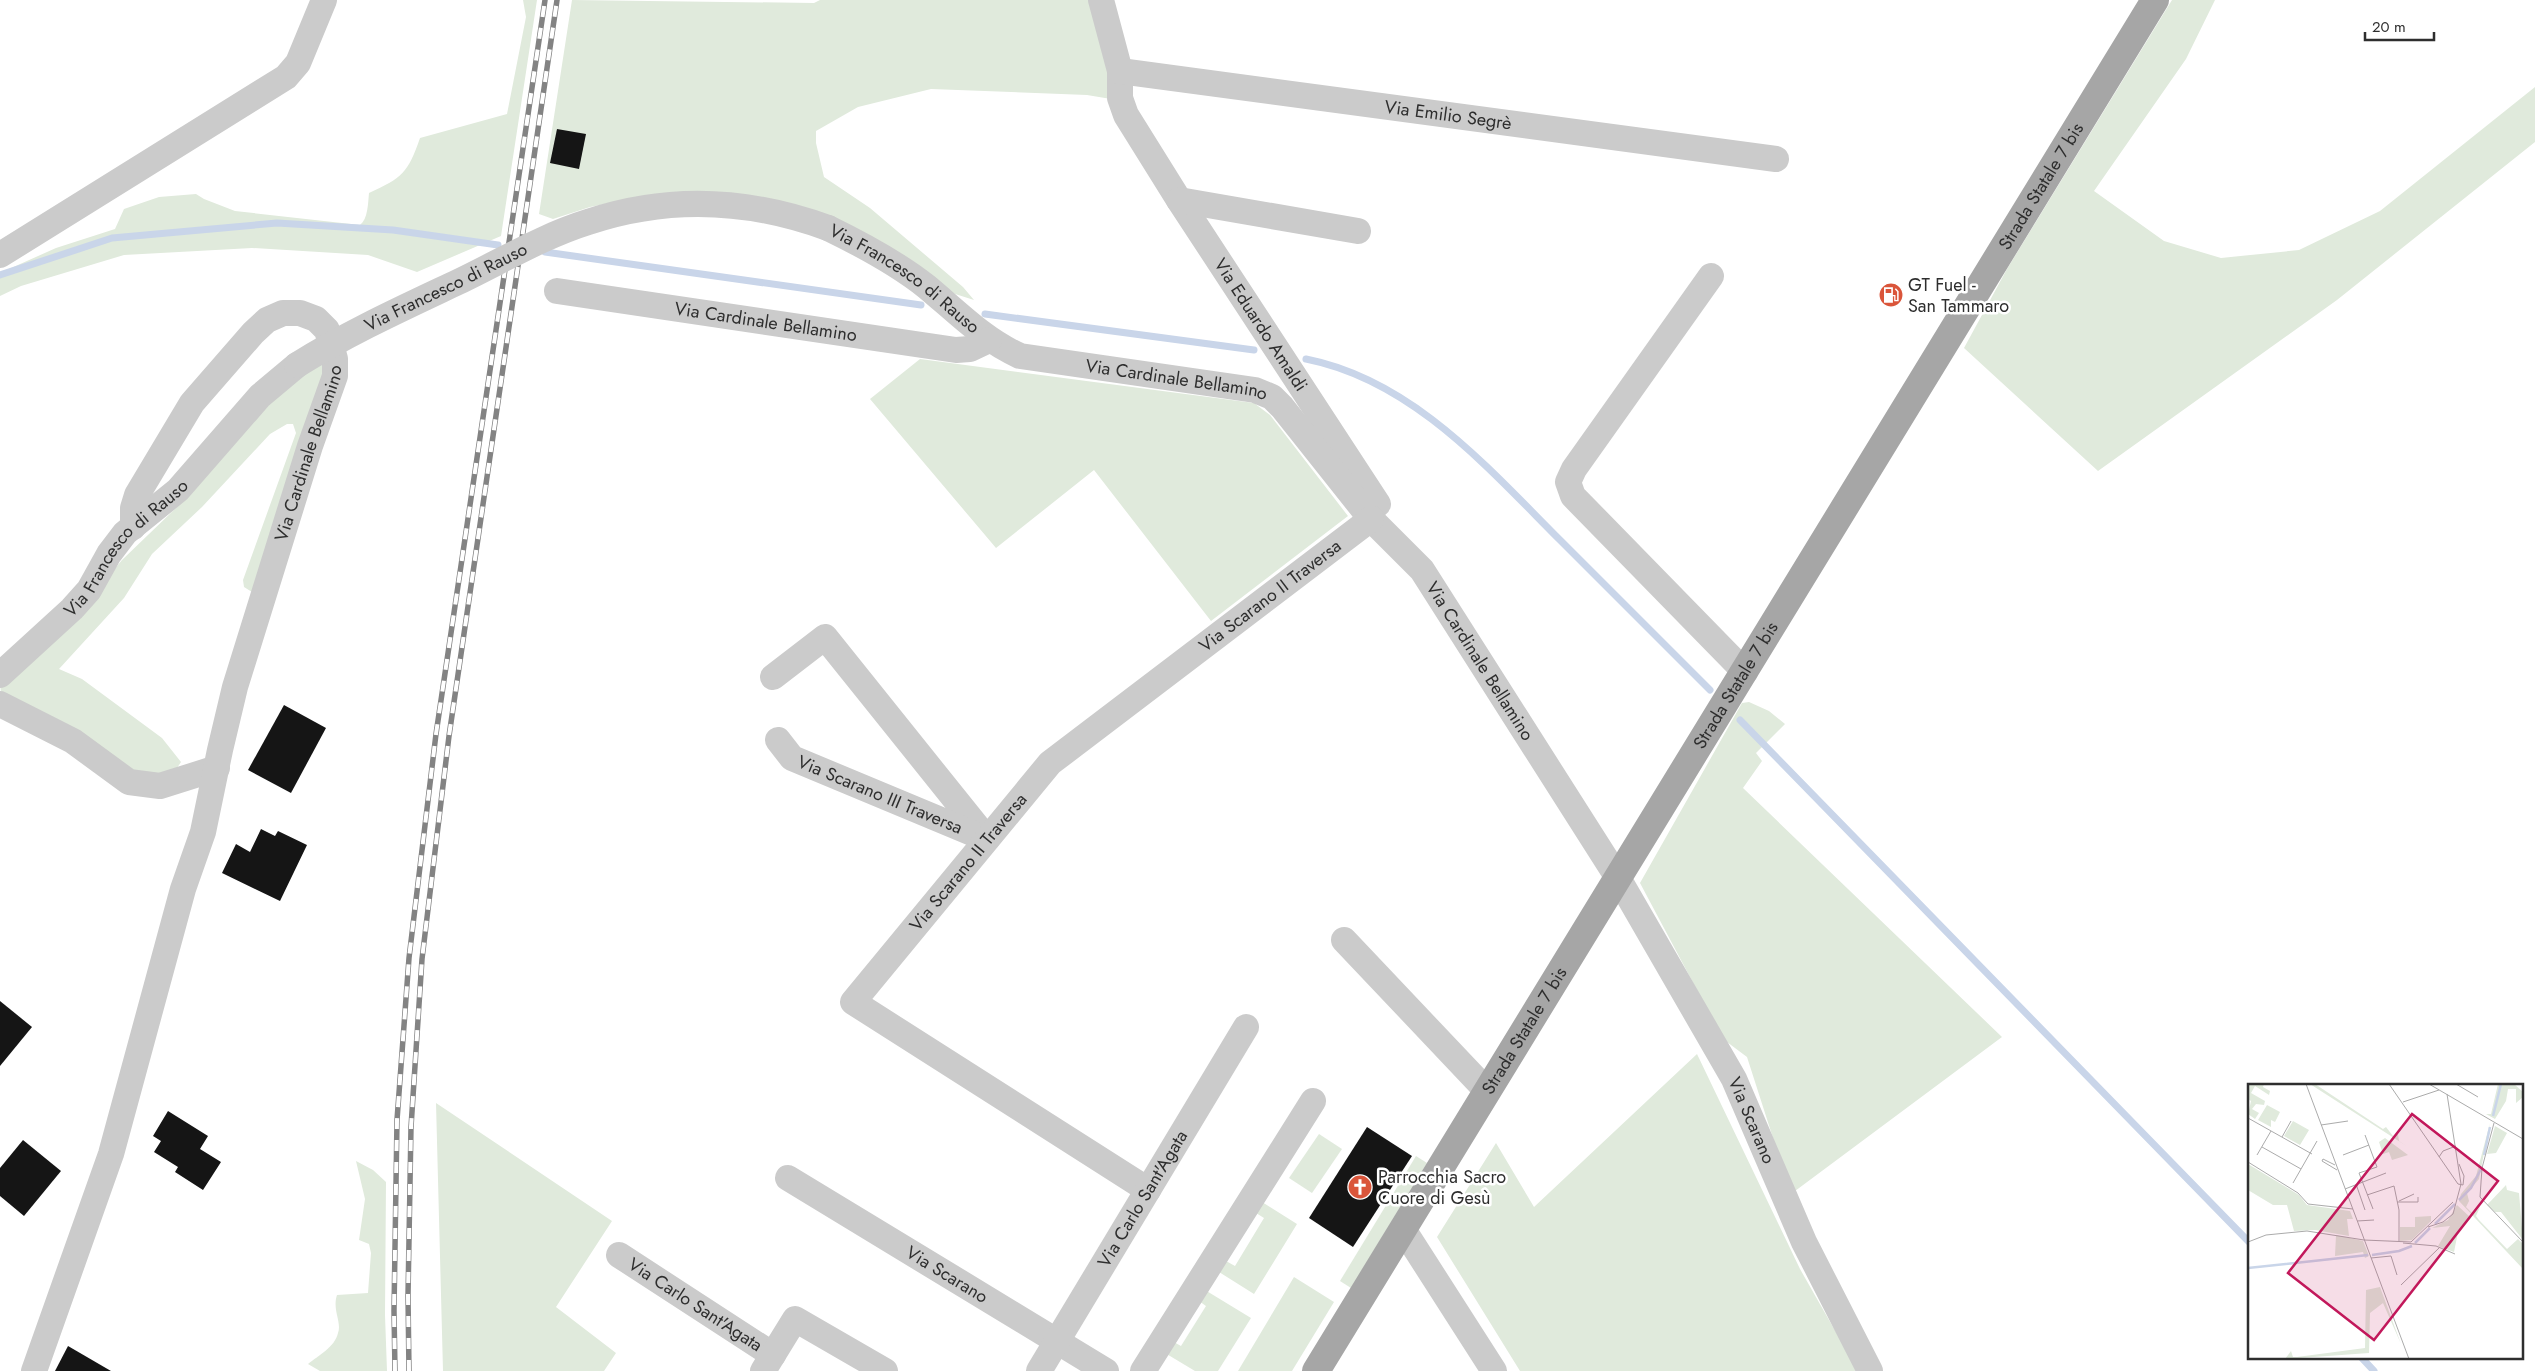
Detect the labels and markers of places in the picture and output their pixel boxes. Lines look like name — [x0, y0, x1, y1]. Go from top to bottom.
place label: GT Fuel - San Tammaro — [1908, 272, 2009, 319]
fuel station icon: GT Fuel - San Tammaro — [1878, 282, 1904, 308]
place label: Parrocchia Sacro Cuore di Gesù — [1378, 1164, 1506, 1211]
church icon: Parrocchia Sacro Cuore di Gesù — [1347, 1174, 1373, 1200]

